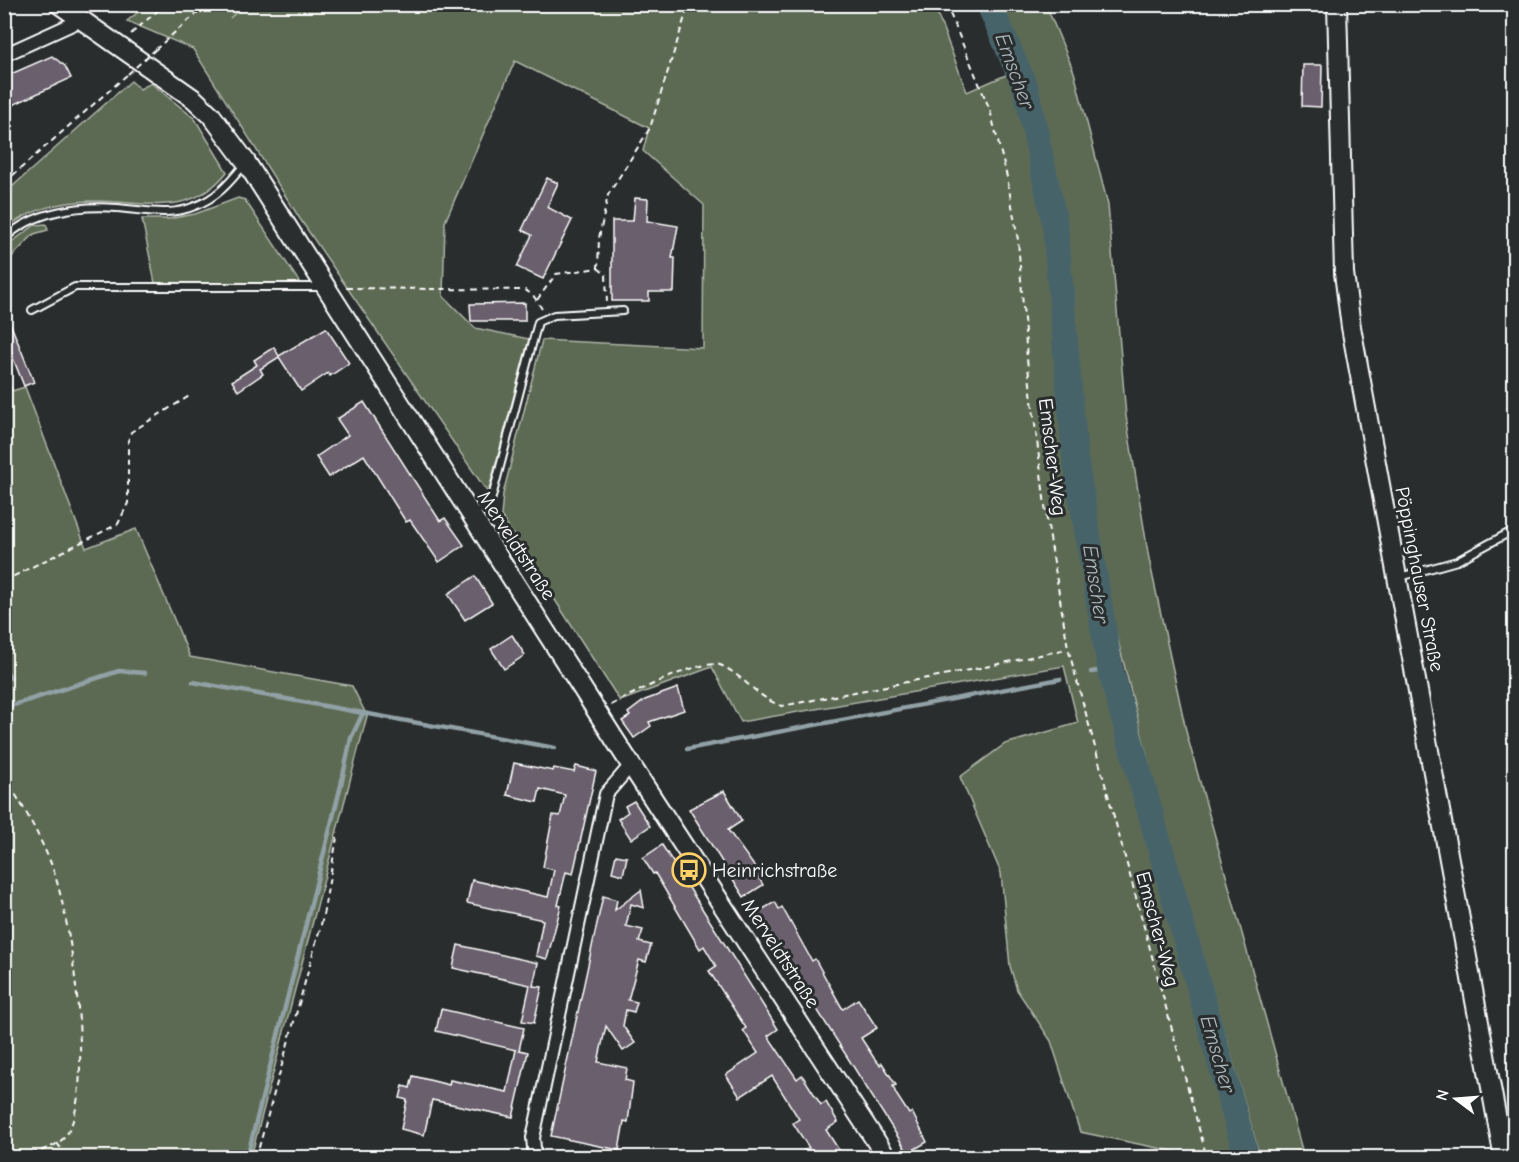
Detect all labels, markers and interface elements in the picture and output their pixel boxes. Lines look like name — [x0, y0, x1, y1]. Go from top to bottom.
water label: Emscher — [990, 30, 1040, 114]
street label: Emscher-Weg — [1034, 397, 1071, 517]
street label: Pöppinghauser Straße — [1390, 485, 1449, 673]
street label: Merveldtstraße — [473, 486, 561, 604]
water label: Emscher — [1078, 543, 1114, 627]
bus stop icon: Heinrichstraße — [671, 852, 707, 888]
place label: Heinrichstraße — [712, 859, 837, 882]
street label: Emscher-Weg — [1131, 869, 1184, 989]
street label: Merveldtstraße — [737, 894, 825, 1012]
water label: Emscher — [1196, 1013, 1241, 1097]
north arrow — [1426, 1069, 1486, 1129]
text: N — [1432, 1088, 1453, 1103]

